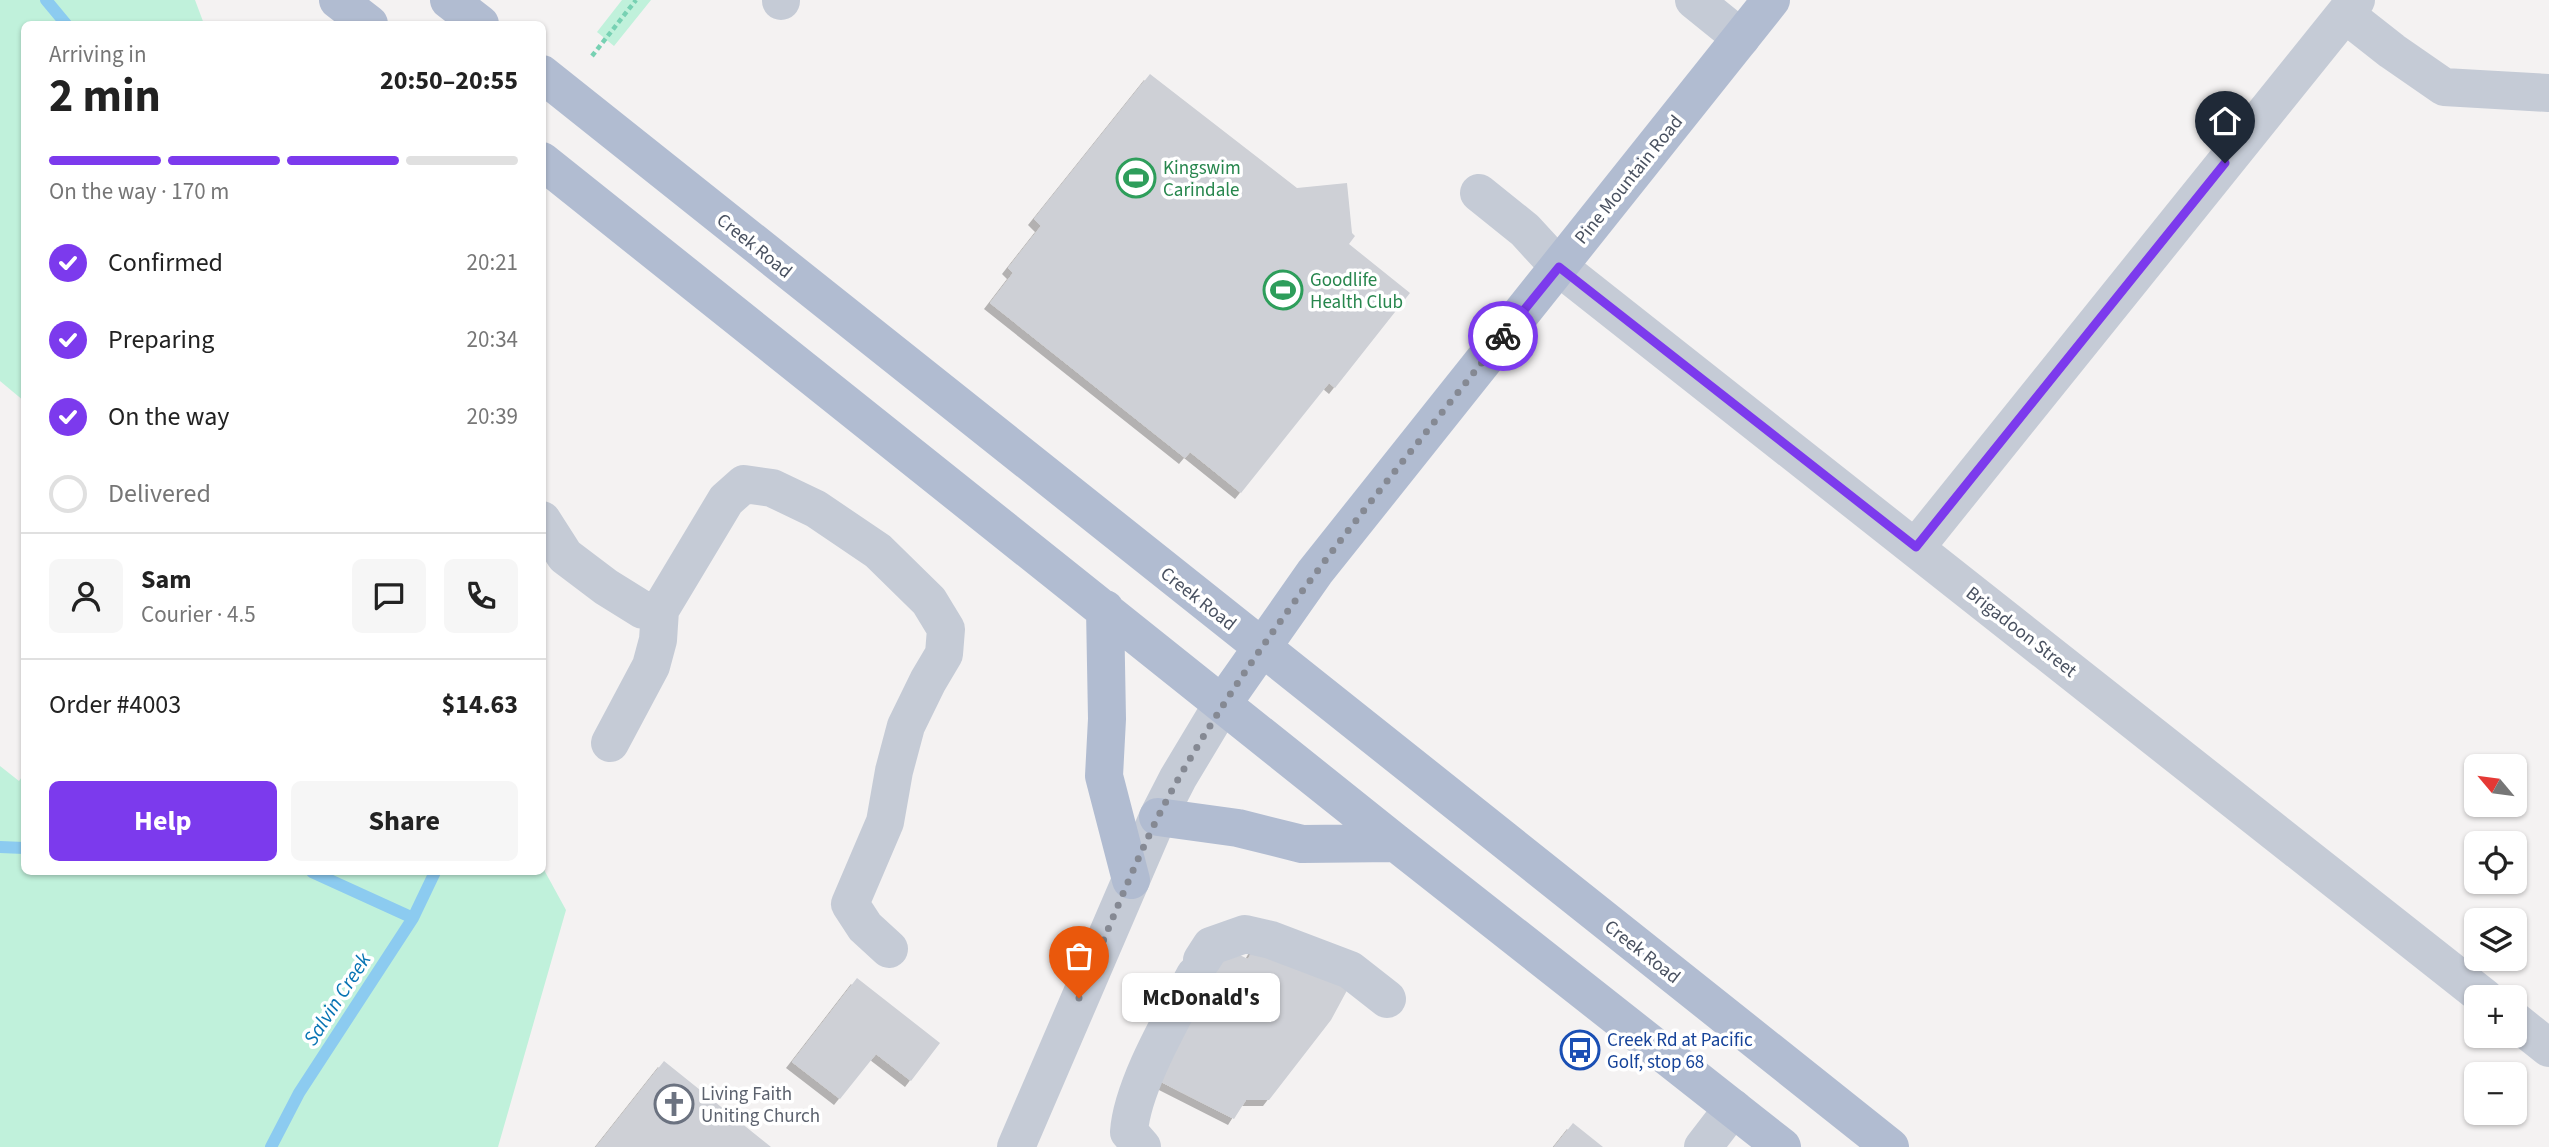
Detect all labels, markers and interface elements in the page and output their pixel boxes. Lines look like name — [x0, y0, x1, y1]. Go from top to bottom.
text: Arriving in — [49, 38, 147, 71]
text: 20:50–20:55 — [380, 62, 518, 99]
text: 2 min — [49, 64, 161, 129]
pin — [2195, 91, 2255, 163]
icon: home — [2206, 102, 2244, 140]
street label: Pine Mountain Road — [1569, 110, 1690, 250]
place label: Kingswim Carindale — [1163, 155, 1241, 204]
sports icon: Kingswim Carindale — [1115, 157, 1157, 199]
text: On the way · 170 m — [49, 175, 229, 208]
street label: Creek Road — [711, 207, 798, 285]
icon: check — [49, 244, 87, 282]
text: Confirmed — [108, 244, 223, 281]
text: 20:21 — [467, 246, 518, 279]
place label: Goodlife Health Club — [1310, 267, 1403, 316]
sports icon: Goodlife Health Club — [1262, 269, 1304, 311]
courier — [1468, 301, 1538, 371]
icon: bike — [1484, 317, 1522, 355]
icon: check — [49, 321, 87, 359]
text: Preparing — [108, 321, 214, 358]
text: 20:34 — [467, 323, 518, 356]
icon: check — [49, 398, 87, 436]
text: On the way — [108, 398, 229, 435]
text: 20:39 — [467, 400, 518, 433]
text: Delivered — [108, 475, 211, 512]
button: person — [49, 559, 123, 633]
button: chat — [352, 559, 426, 633]
button: phone — [444, 559, 518, 633]
text: Sam — [141, 561, 191, 598]
street label: Creek Road — [1154, 561, 1242, 638]
street label: Brigadoon Street — [1960, 580, 2083, 684]
text: Courier · 4.5 — [141, 598, 256, 631]
text: Order #4003 — [49, 686, 181, 723]
text: $14.63 — [442, 686, 518, 723]
north arrow — [2464, 754, 2527, 817]
map controls — [2464, 754, 2527, 1125]
button: Help — [49, 781, 277, 861]
button: Share — [291, 781, 518, 861]
button: locate — [2464, 831, 2527, 894]
button: layers — [2464, 908, 2527, 971]
street label: Creek Road — [1598, 914, 1686, 991]
pin — [1049, 926, 1109, 998]
icon: bag — [1060, 937, 1098, 975]
water label: Salvin Creek — [296, 946, 379, 1051]
callout: McDonald's — [1121, 974, 1278, 1023]
text: McDonald's — [1142, 981, 1260, 1014]
button: + — [2464, 985, 2527, 1048]
place label: Creek Rd at Pacific Golf, stop 68 — [1607, 1027, 1753, 1076]
bus stop icon: Creek Rd at Pacific Golf, stop 68 — [1559, 1029, 1601, 1071]
button: − — [2464, 1062, 2527, 1125]
place label: Living Faith Uniting Church — [701, 1081, 820, 1130]
church icon: Living Faith Uniting Church — [653, 1083, 695, 1125]

